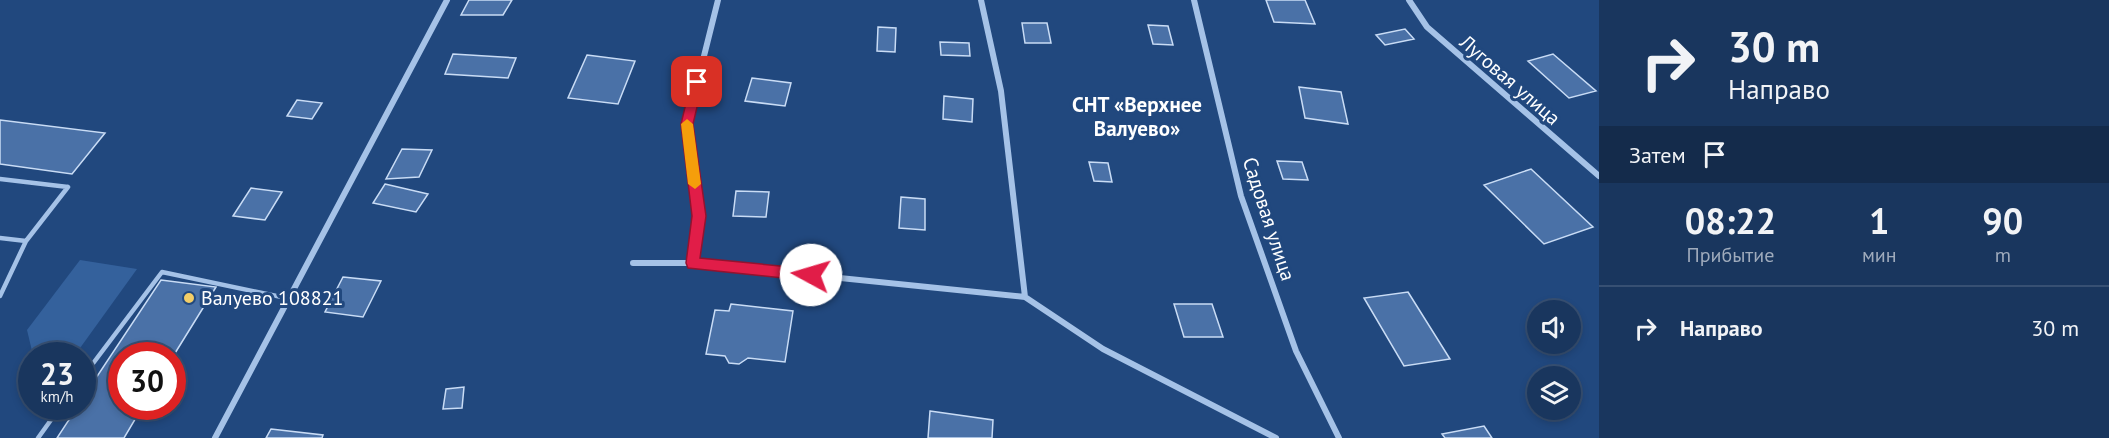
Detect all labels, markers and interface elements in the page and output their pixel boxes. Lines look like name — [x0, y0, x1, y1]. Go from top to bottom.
text: 30 m — [1728, 19, 1820, 74]
icon: right — [1629, 24, 1707, 102]
street label: Луговая улица — [1453, 28, 1566, 131]
pin — [671, 56, 722, 107]
icon: arrive — [680, 65, 713, 98]
text: Направо — [1728, 72, 1830, 106]
district label: СНТ «Верхнее Валуево» — [1072, 91, 1202, 142]
icon: arrive — [1698, 138, 1731, 171]
text: Затем — [1629, 141, 1686, 169]
street label: Садовая улица — [1237, 154, 1301, 284]
text: 08:22 — [1685, 197, 1776, 244]
text: 1 — [1869, 197, 1889, 244]
text: 90 — [1982, 197, 2023, 244]
text: Прибытие — [1687, 242, 1774, 268]
text: мин — [1862, 242, 1897, 268]
text: m — [1995, 242, 2011, 268]
position arrow — [779, 243, 843, 307]
place label: Валуево 108821 — [201, 285, 343, 311]
marker: Валуево 108821 — [182, 291, 196, 305]
map controls — [1527, 300, 1581, 420]
button: sound — [1527, 300, 1581, 354]
icon: right — [1629, 312, 1662, 345]
text: Направо — [1680, 314, 1763, 342]
text: 30 m — [2031, 314, 2079, 342]
speed limit sign: 30 — [108, 342, 186, 420]
text: 23 — [40, 354, 74, 393]
button: layers — [1527, 366, 1581, 420]
text: km/h — [41, 387, 73, 406]

